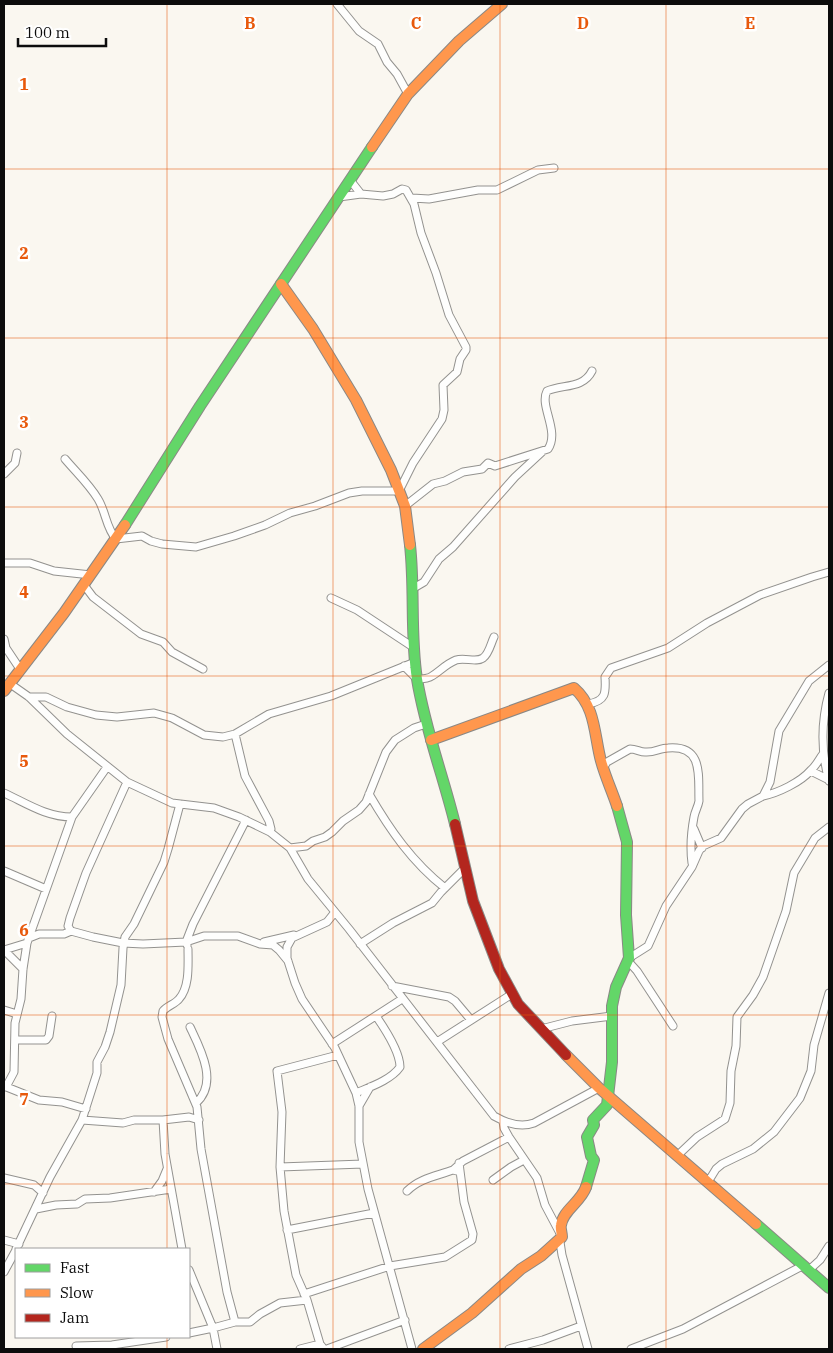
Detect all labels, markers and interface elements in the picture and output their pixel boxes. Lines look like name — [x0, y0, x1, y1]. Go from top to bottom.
text: B — [244, 13, 256, 33]
text: C — [411, 13, 421, 33]
text: D — [577, 13, 589, 33]
text: E — [745, 13, 755, 33]
scale bar — [18, 15, 105, 47]
text: 100 m — [25, 23, 70, 42]
text: 1 — [19, 74, 29, 94]
text: 2 — [19, 243, 29, 263]
text: 3 — [19, 412, 29, 432]
text: 4 — [19, 582, 29, 602]
text: 5 — [19, 751, 29, 771]
text: 6 — [19, 920, 29, 940]
text: 7 — [19, 1089, 29, 1109]
legend — [15, 1248, 190, 1338]
text: Fast — [60, 1258, 90, 1277]
text: Slow — [60, 1283, 94, 1302]
text: Jam — [60, 1308, 89, 1327]

